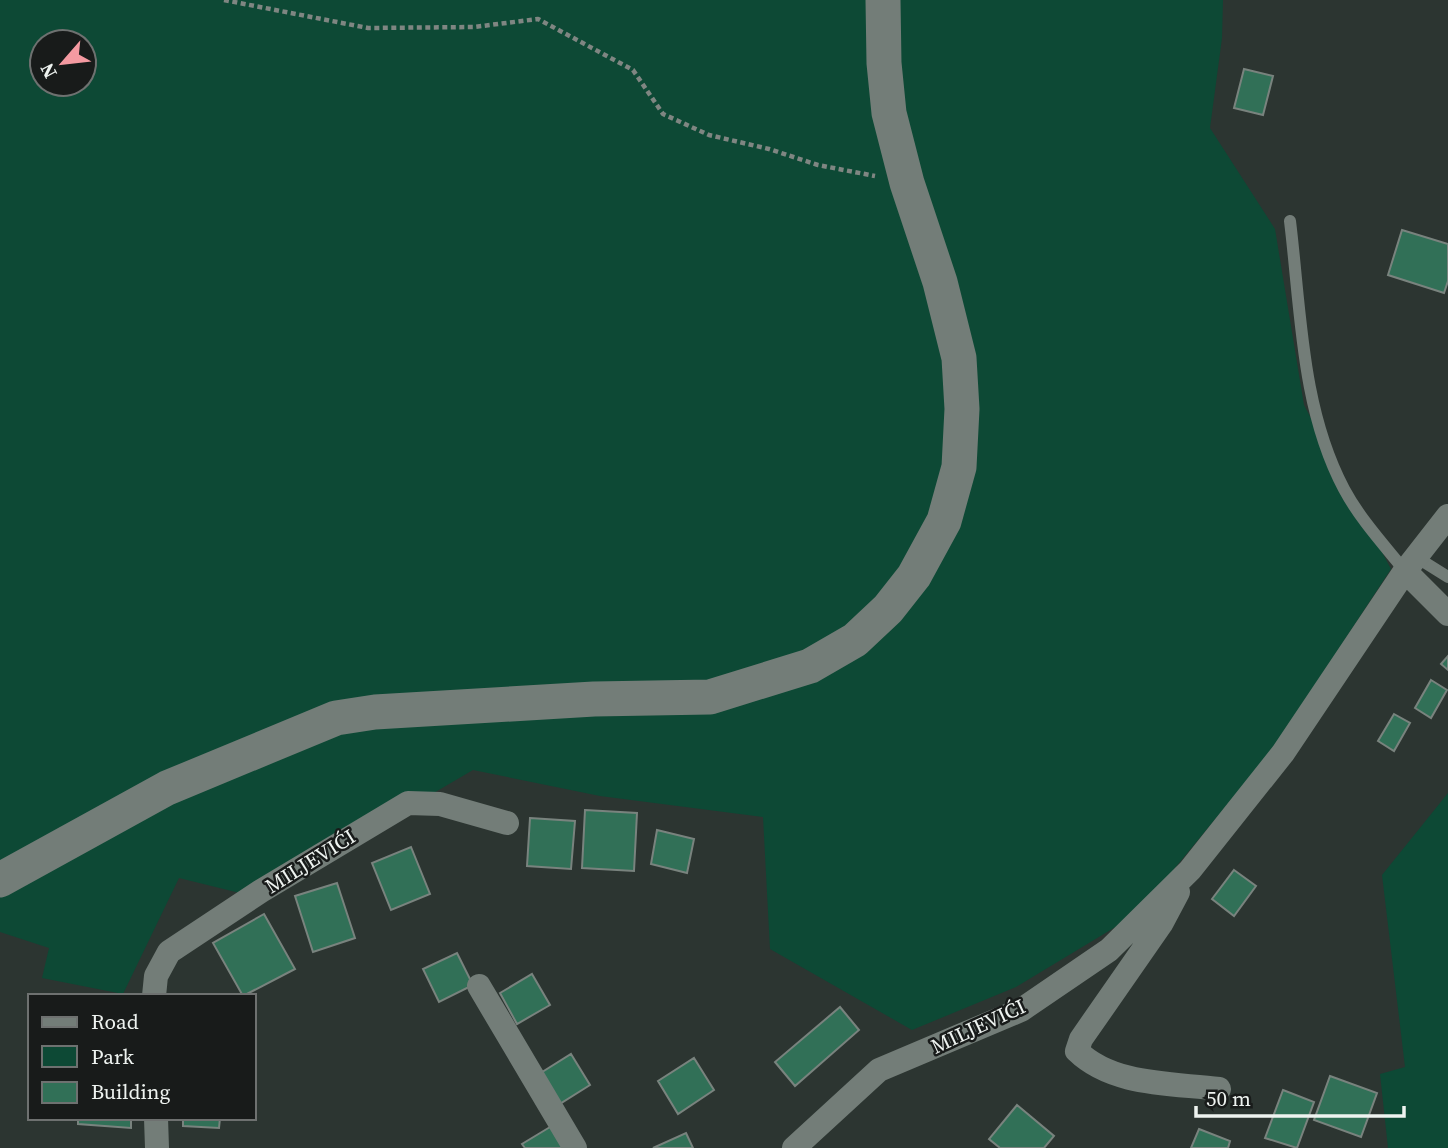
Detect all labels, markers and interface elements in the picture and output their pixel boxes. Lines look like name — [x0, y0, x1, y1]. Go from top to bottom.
north arrow — [28, 28, 98, 98]
text: N — [33, 59, 63, 83]
street label: MILJEVIĆI — [259, 822, 361, 900]
street label: MILJEVIĆI — [926, 991, 1030, 1061]
legend — [28, 994, 256, 1120]
text: Road — [91, 1007, 139, 1036]
text: Park — [91, 1042, 135, 1071]
scale bar — [1196, 1074, 1404, 1118]
text: Building — [91, 1077, 170, 1106]
text: 50 m — [1206, 1084, 1251, 1113]

